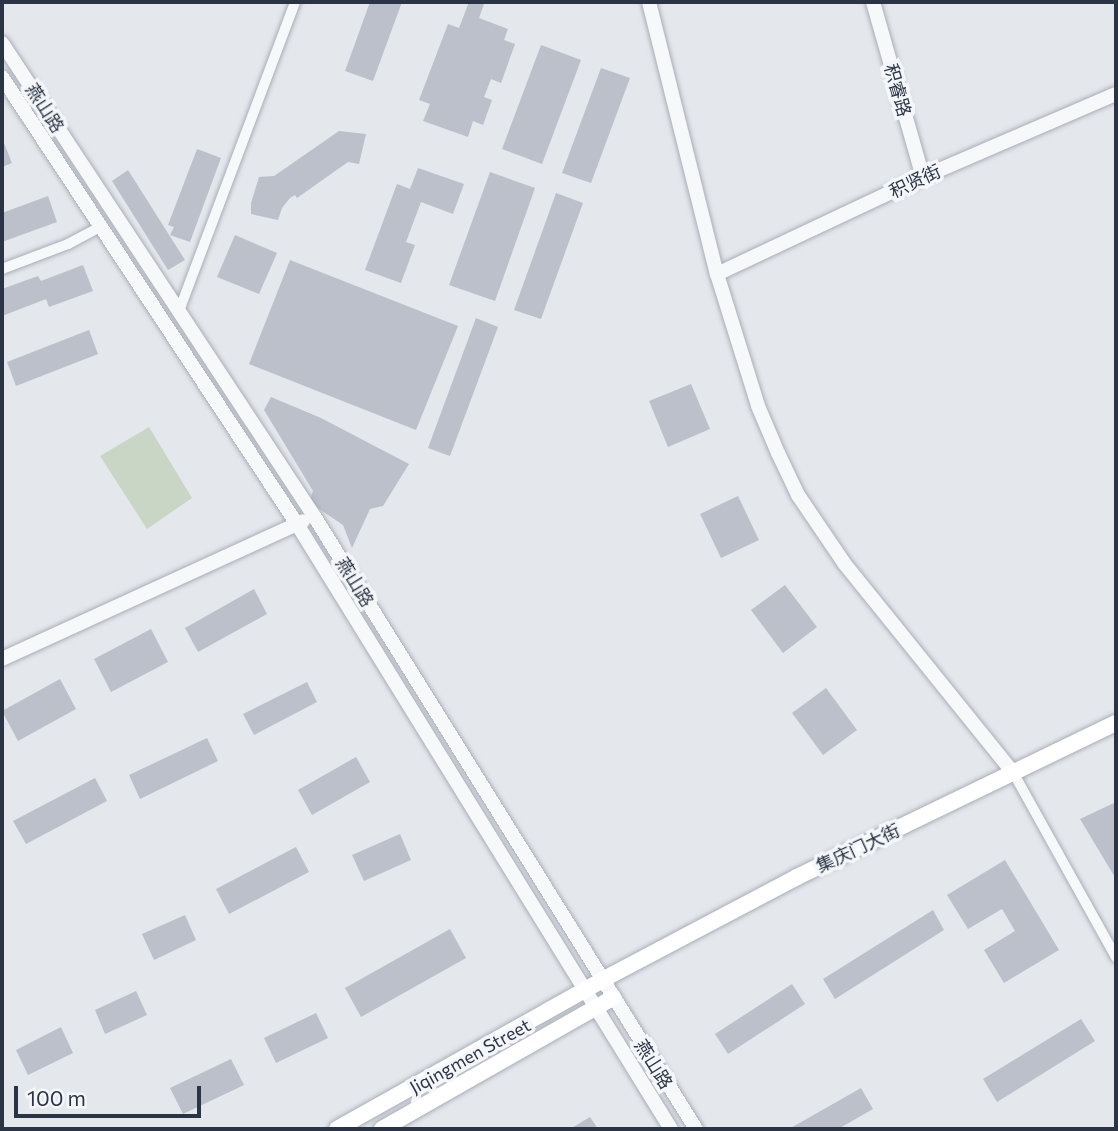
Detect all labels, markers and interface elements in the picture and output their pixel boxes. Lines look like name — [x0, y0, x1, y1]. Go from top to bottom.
street label: 积睿路 — [880, 61, 916, 119]
street label: 燕山路 — [21, 79, 69, 137]
street label: 积贤街 — [886, 160, 944, 202]
street label: 燕山路 — [332, 553, 378, 611]
street label: 集庆门大街 — [813, 819, 903, 877]
street label: Jiqingmen Street — [406, 1014, 534, 1098]
street label: 燕山路 — [631, 1035, 677, 1093]
scale bar — [18, 1072, 205, 1116]
text: 100 m — [27, 1085, 86, 1110]

